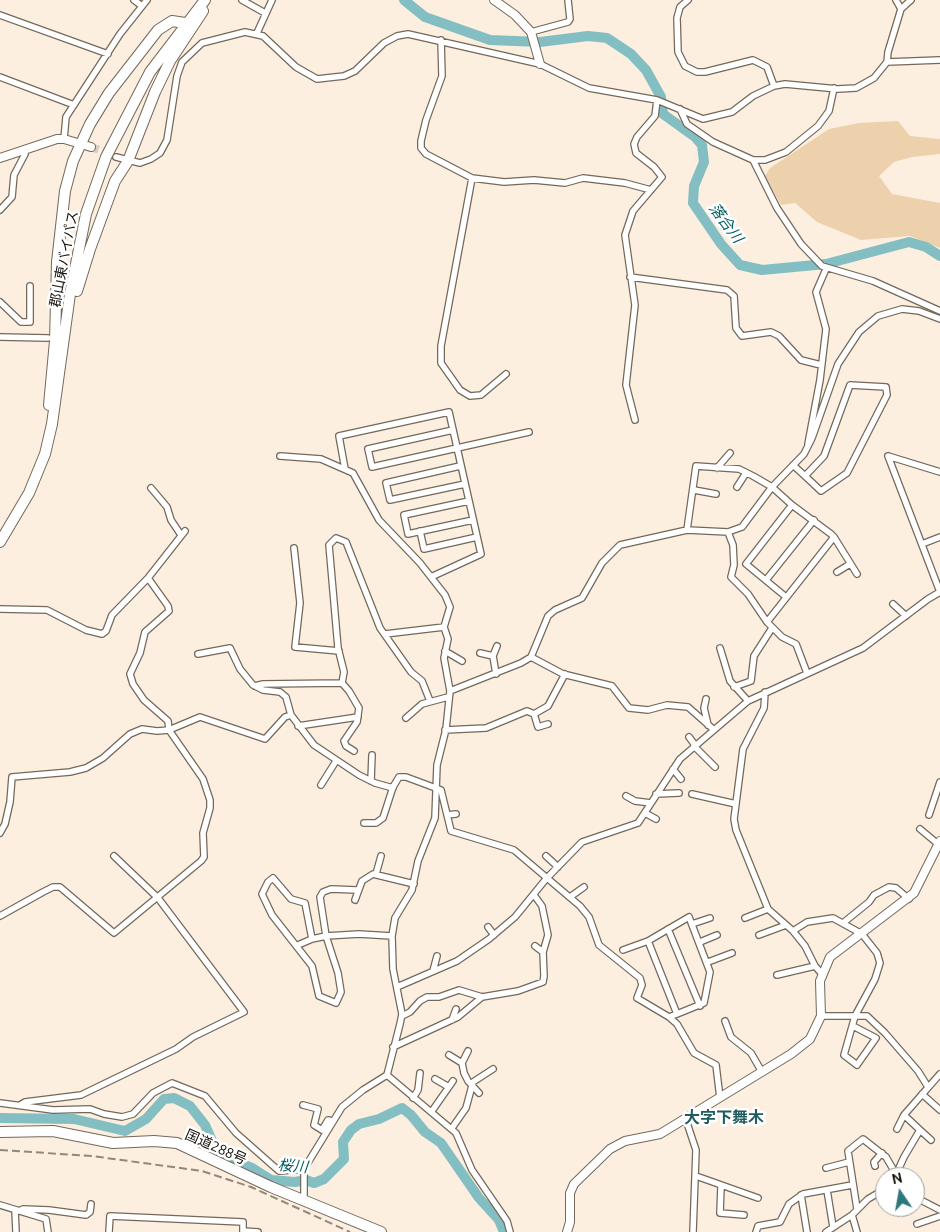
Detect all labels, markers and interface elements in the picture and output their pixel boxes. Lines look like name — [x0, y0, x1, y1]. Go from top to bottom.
water label: 落合川 — [705, 200, 747, 246]
street label: 郡山東バイパス — [46, 209, 82, 309]
district label: 大字下舞木 — [684, 1108, 764, 1128]
street label: 国道288号 — [183, 1126, 249, 1168]
water label: 桜川 — [277, 1156, 309, 1176]
north arrow — [875, 1167, 925, 1217]
text: N — [890, 1169, 904, 1187]

